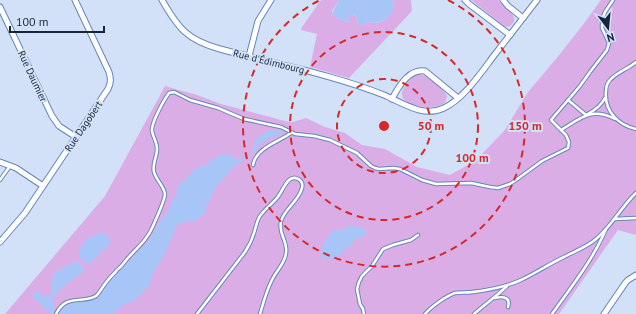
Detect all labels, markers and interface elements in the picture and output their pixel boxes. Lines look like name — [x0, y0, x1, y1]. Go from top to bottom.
scale bar — [10, 8, 104, 34]
north arrow — [588, 8, 628, 48]
text: 100 m — [16, 14, 49, 29]
text: N — [605, 30, 616, 45]
street label: Rue d'Édimbourg — [232, 46, 306, 77]
street label: Rue Daumier — [15, 48, 50, 104]
street label: Rue Dagobert — [62, 98, 106, 154]
text: 50 m — [418, 118, 444, 133]
text: 150 m — [508, 118, 542, 133]
centre of rings — [377, 119, 391, 133]
text: 100 m — [455, 150, 489, 165]

